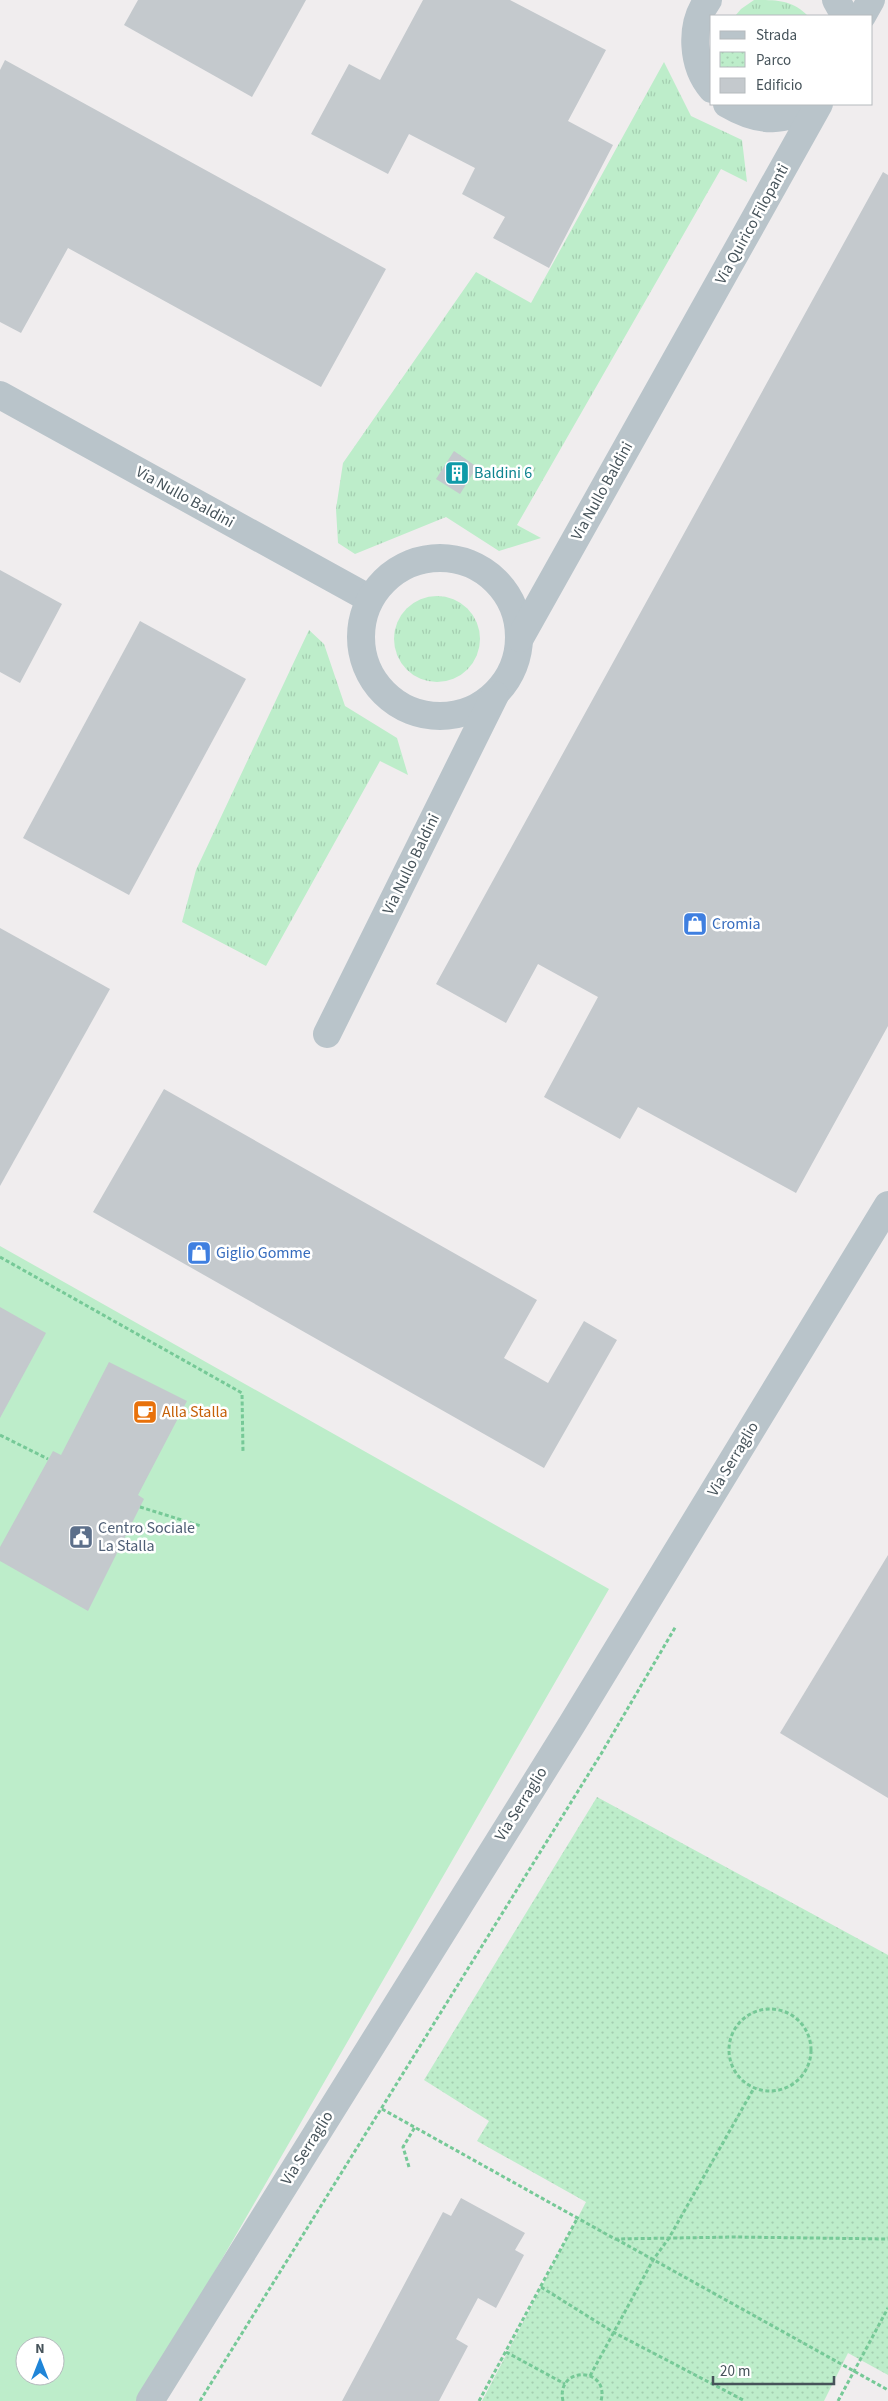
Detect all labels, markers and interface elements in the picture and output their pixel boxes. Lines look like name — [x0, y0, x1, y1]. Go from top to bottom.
legend — [710, 15, 873, 105]
text: Strada — [756, 25, 797, 46]
text: Parco — [756, 50, 791, 71]
text: Edificio — [756, 75, 803, 96]
street label: Via Quirico Filopanti — [710, 160, 794, 288]
street label: Via Nullo Baldini — [566, 438, 638, 544]
building icon: Baldini 6 — [444, 460, 470, 486]
street label: Via Nullo Baldini — [132, 461, 238, 533]
place label: Baldini 6 — [474, 462, 532, 484]
street label: Via Nullo Baldini — [377, 810, 445, 918]
shop icon: Cromia — [682, 911, 708, 937]
place label: Cromia — [712, 913, 760, 935]
shop icon: Giglio Gomme — [186, 1240, 212, 1266]
place label: Giglio Gomme — [216, 1242, 311, 1264]
cafe icon: Alla Stalla — [132, 1399, 158, 1425]
place label: Alla Stalla — [162, 1401, 228, 1423]
street label: Via Serraglio — [702, 1418, 764, 1500]
place label: Centro Sociale La Stalla — [98, 1517, 195, 1557]
public building icon: Centro Sociale La Stalla — [68, 1524, 94, 1550]
street label: Via Serraglio — [490, 1763, 552, 1845]
street label: Via Serraglio — [276, 2107, 338, 2189]
north arrow — [15, 2336, 65, 2386]
text: N — [35, 2339, 45, 2359]
scale bar — [713, 2354, 834, 2386]
text: 20 m — [720, 2361, 750, 2382]

